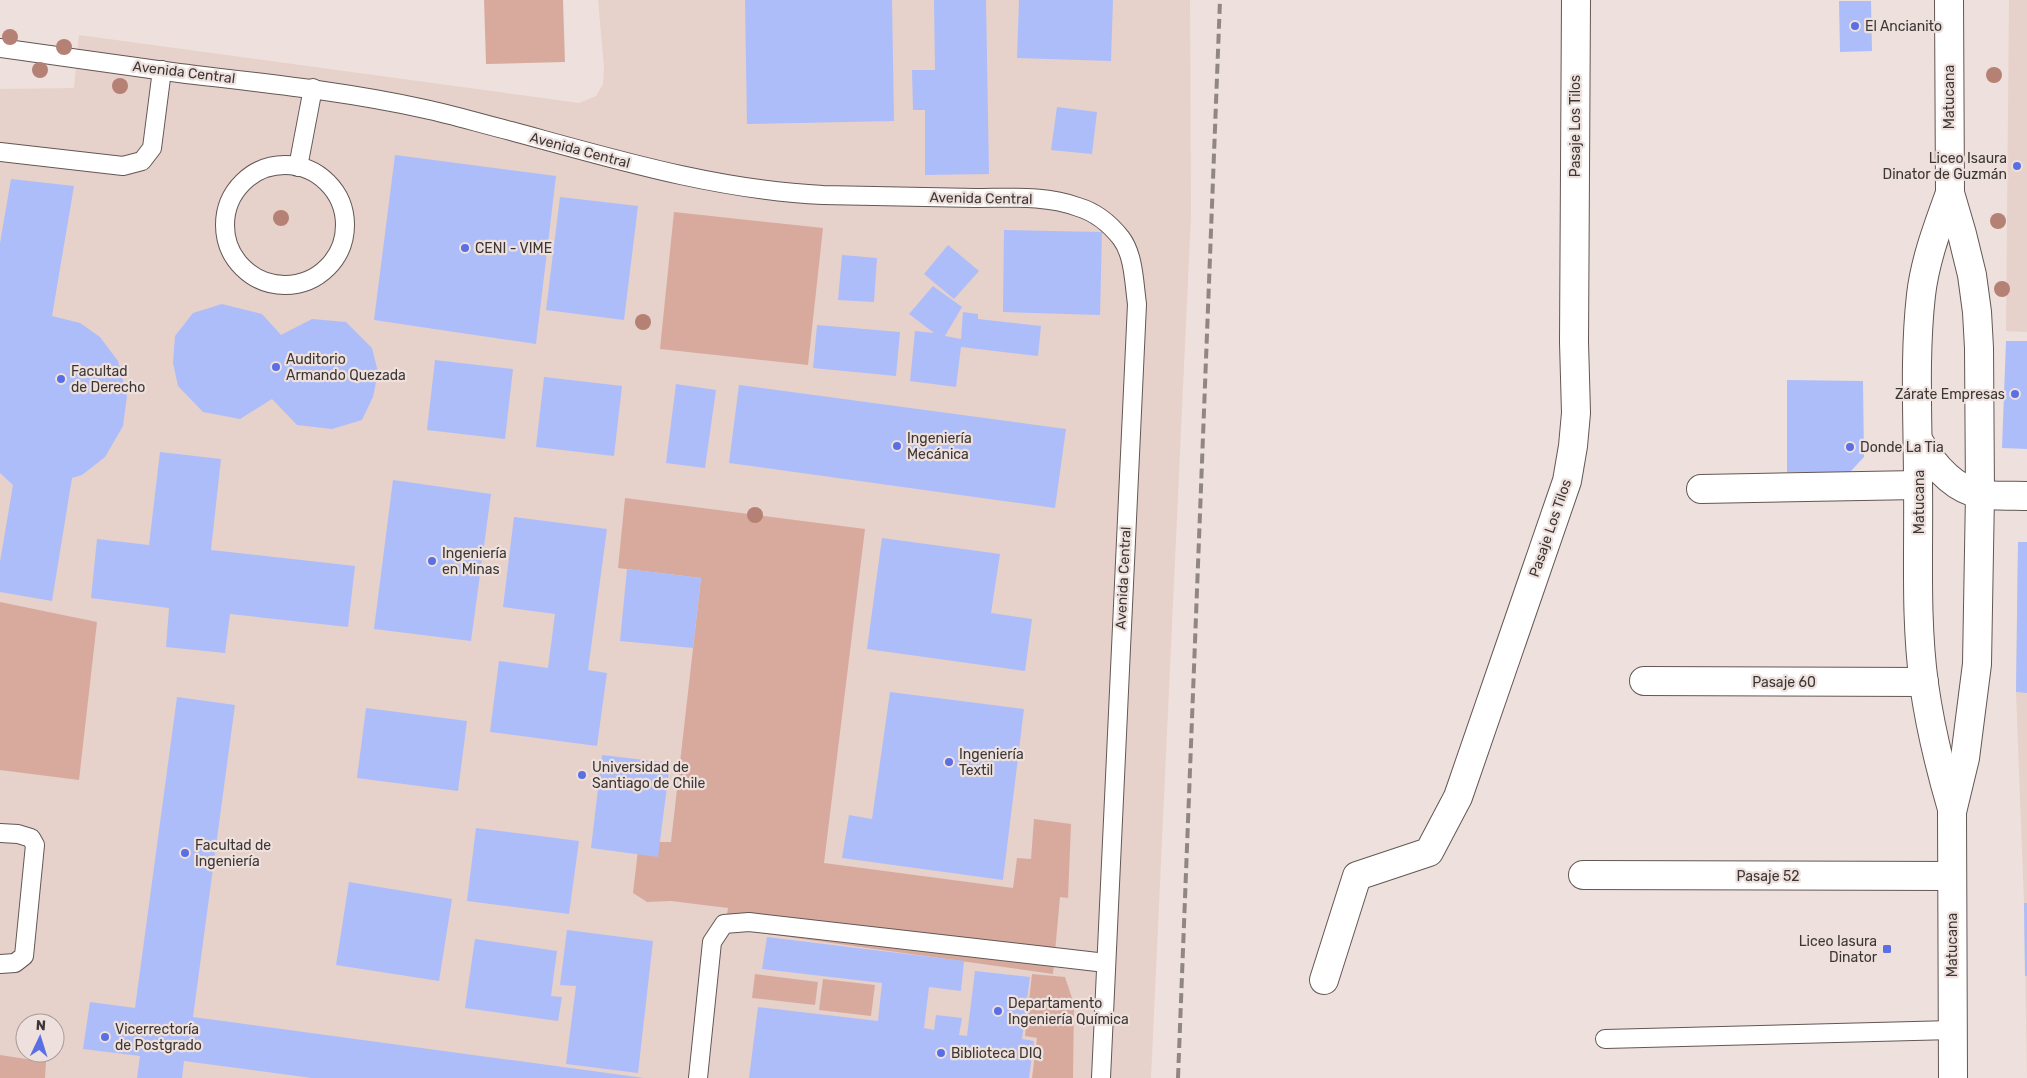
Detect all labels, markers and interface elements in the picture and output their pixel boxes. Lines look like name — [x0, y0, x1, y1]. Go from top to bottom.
place label: El Ancianito — [1865, 18, 1942, 35]
marker: El Ancianito — [1849, 20, 1861, 32]
street label: Avenida Central — [132, 58, 236, 87]
street label: Matucana — [1941, 65, 1958, 129]
street label: Pasaje Los Tilos — [1567, 75, 1584, 177]
street label: Avenida Central — [528, 129, 632, 172]
place label: Liceo Isaura Dinator de Guzmán — [1883, 150, 2007, 183]
marker: Liceo Isaura Dinator de Guzmán — [2011, 160, 2023, 172]
street label: Avenida Central — [929, 189, 1033, 208]
place label: CENI - VIME — [475, 240, 552, 257]
marker: CENI - VIME — [459, 242, 471, 254]
place label: Auditorio Armando Quezada — [286, 351, 406, 384]
marker: Auditorio Armando Quezada — [270, 361, 282, 373]
place label: Facultad de Derecho — [71, 363, 145, 396]
marker: Facultad de Derecho — [55, 373, 67, 385]
place label: Zárate Empresas — [1895, 386, 2005, 403]
marker: Zárate Empresas — [2009, 388, 2021, 400]
place label: Ingeniería Mecánica — [907, 430, 972, 463]
place label: Donde La Tia — [1860, 439, 1944, 456]
marker: Ingeniería Mecánica — [891, 440, 903, 452]
marker: Donde La Tia — [1844, 441, 1856, 453]
street label: Matucana — [1911, 470, 1928, 534]
street label: Pasaje Los Tilos — [1526, 477, 1575, 579]
street label: Avenida Central — [1112, 526, 1135, 630]
place label: Ingeniería en Minas — [442, 545, 507, 578]
marker: Ingeniería en Minas — [426, 555, 438, 567]
street label: Pasaje 60 — [1752, 674, 1816, 691]
place label: Ingeniería Textil — [959, 746, 1024, 779]
marker: Ingeniería Textil — [943, 756, 955, 768]
place label: Universidad de Santiago de Chile — [592, 759, 705, 792]
marker: Universidad de Santiago de Chile — [576, 769, 588, 781]
place label: Facultad de Ingeniería — [195, 837, 271, 870]
marker: Facultad de Ingeniería — [179, 847, 191, 859]
street label: Pasaje 52 — [1737, 868, 1799, 885]
street label: Matucana — [1944, 913, 1961, 977]
place label: Liceo Iasura Dinator — [1799, 933, 1878, 966]
marker: Liceo Iasura Dinator — [1881, 943, 1893, 955]
place label: Departamento Ingeniería Química — [1008, 995, 1129, 1028]
marker: Departamento Ingeniería Química — [992, 1005, 1004, 1017]
north arrow — [15, 1013, 65, 1063]
text: N — [35, 1017, 46, 1034]
place label: Vicerrectoría de Postgrado — [115, 1021, 202, 1054]
marker: Vicerrectoría de Postgrado — [99, 1031, 111, 1043]
place label: Biblioteca DIQ — [951, 1045, 1042, 1062]
marker: Biblioteca DIQ — [935, 1047, 947, 1059]

